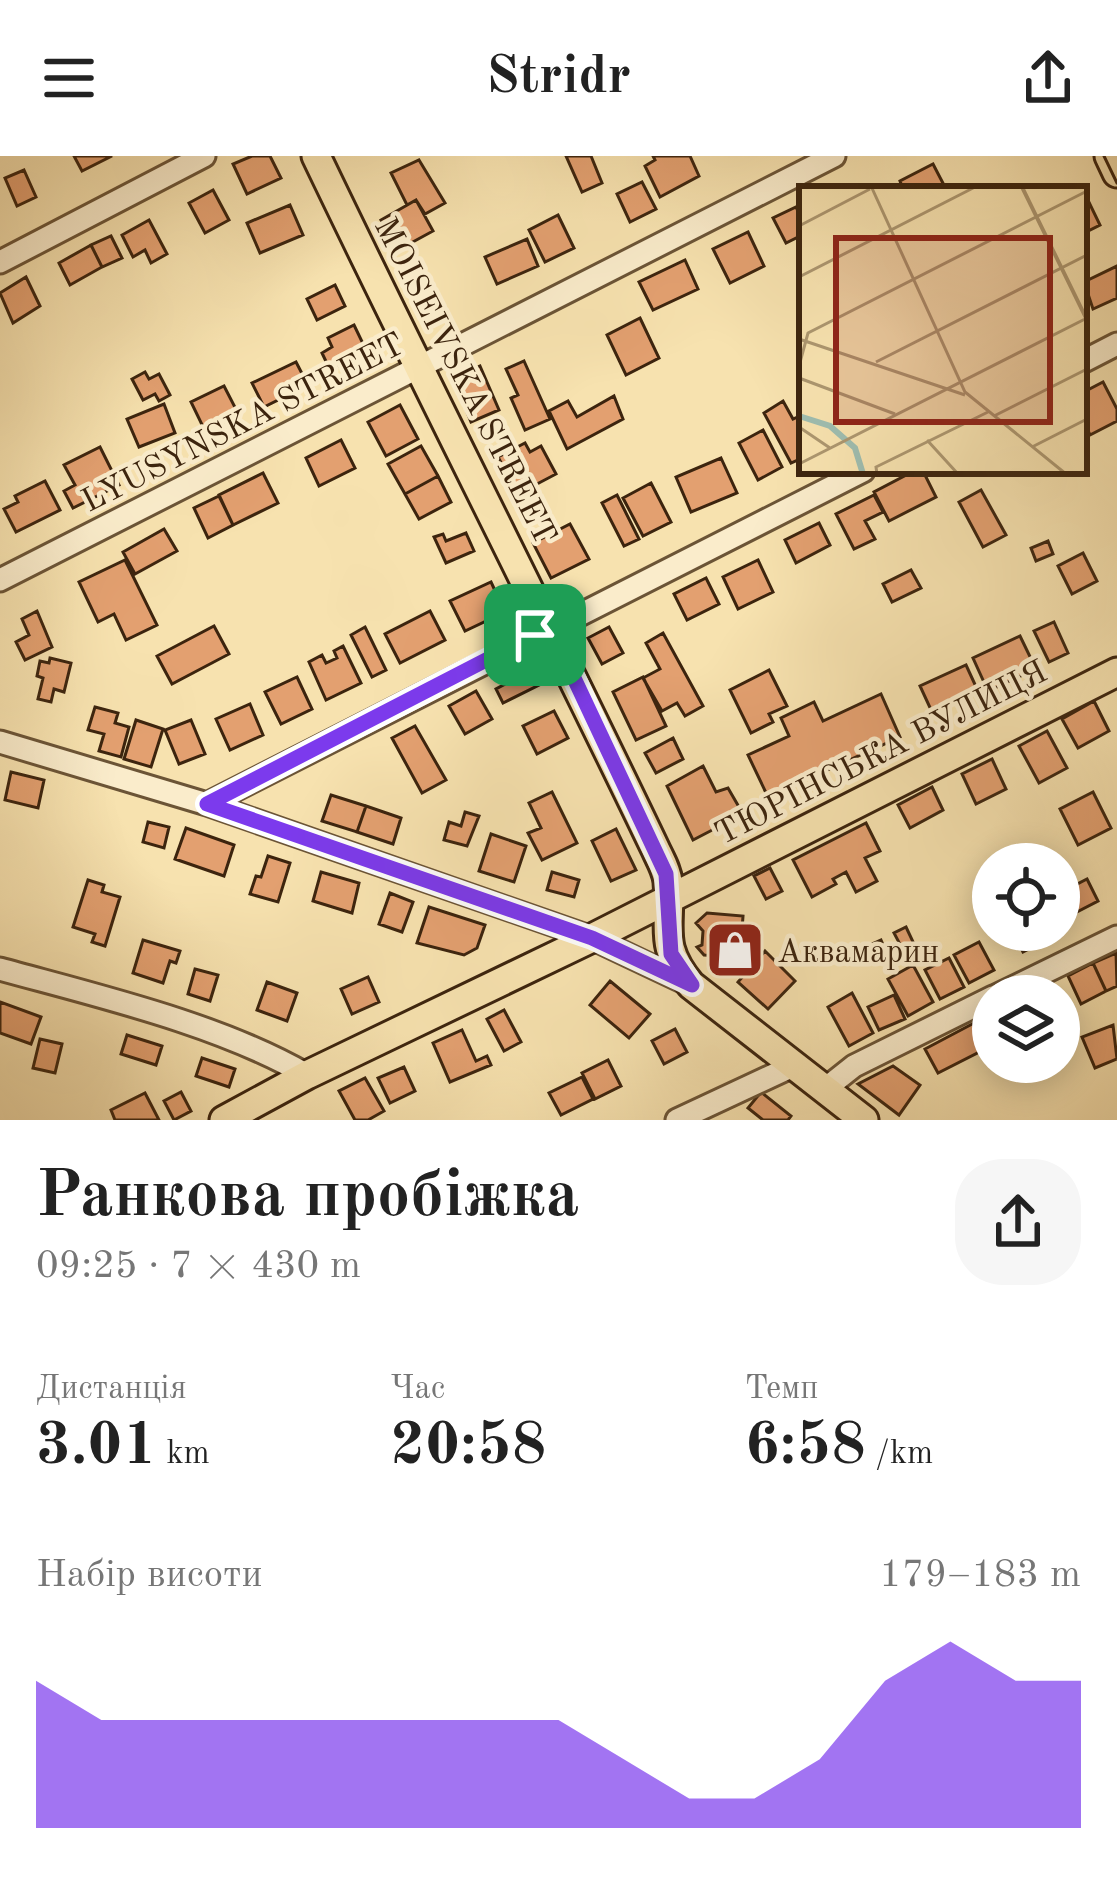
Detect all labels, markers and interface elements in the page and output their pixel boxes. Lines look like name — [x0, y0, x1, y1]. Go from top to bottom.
icon: menu — [36, 45, 102, 111]
icon: share — [1015, 45, 1081, 111]
text: Stridr — [486, 51, 631, 105]
inset map — [799, 186, 1087, 474]
street label: MOISEIVSKA STREET — [367, 213, 561, 550]
street label: LYUSYNSKA STREET — [77, 328, 410, 520]
pin — [484, 584, 586, 686]
icon: arrive — [502, 602, 568, 668]
street label: ТЮРІНСЬКА ВУЛИЦЯ — [710, 656, 1053, 852]
map controls — [972, 843, 1080, 1083]
button: locate — [972, 843, 1080, 951]
shop icon: Аквамарин — [704, 919, 766, 981]
place label: Аквамарин — [777, 937, 939, 970]
button: layers — [972, 975, 1080, 1083]
button: share — [955, 1159, 1081, 1285]
text: Ранкова пробіжка — [36, 1165, 579, 1231]
text: 09:25 · 7 × 430 m — [36, 1247, 361, 1286]
text: Дистанція — [36, 1373, 187, 1406]
text: Час — [390, 1373, 445, 1406]
text: Темп — [745, 1373, 818, 1406]
text: 3.01 — [36, 1417, 157, 1477]
text: 20:58 — [390, 1417, 546, 1477]
text: 6:58 — [745, 1417, 866, 1477]
text: km — [157, 1438, 210, 1471]
text: /km — [866, 1438, 933, 1471]
text: Набір висоти — [36, 1556, 262, 1595]
text: 179–183 m — [879, 1556, 1081, 1595]

